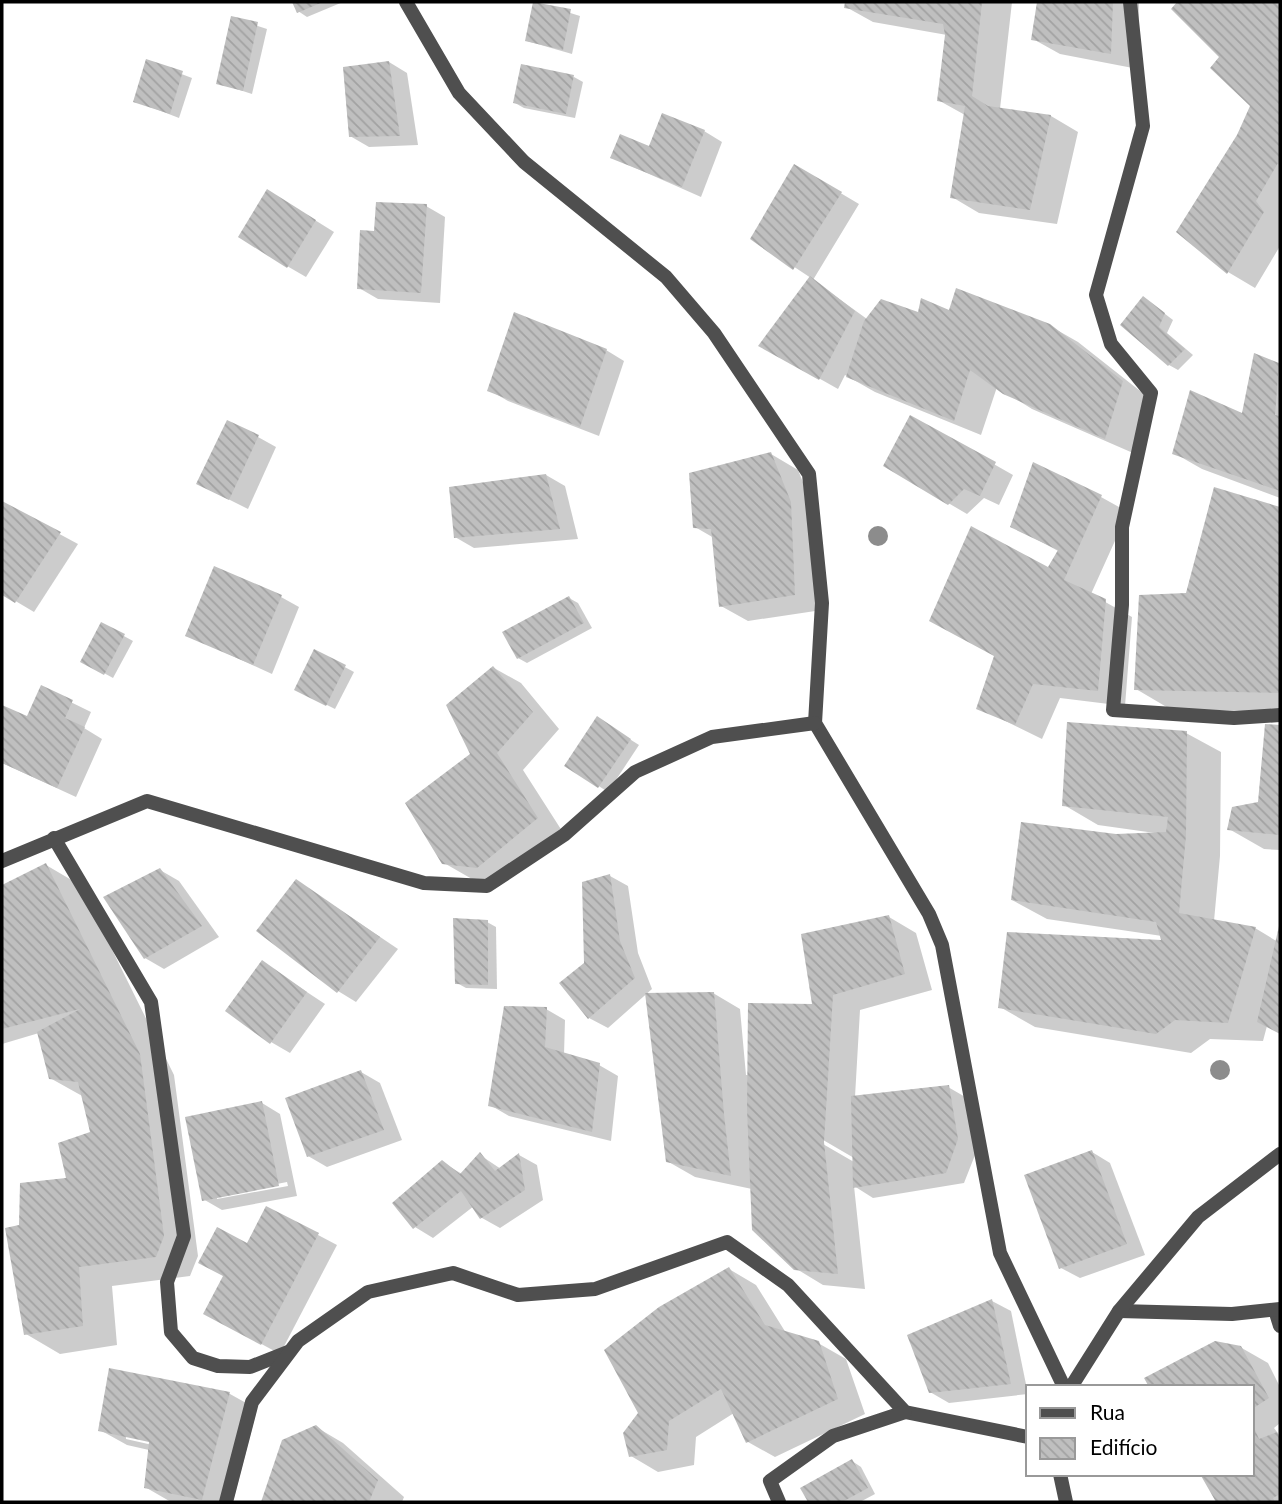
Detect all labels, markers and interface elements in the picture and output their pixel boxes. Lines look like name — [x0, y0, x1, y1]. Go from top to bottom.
legend — [1026, 1385, 1254, 1476]
text: Rua — [1090, 1399, 1125, 1424]
text: Edifício — [1090, 1434, 1158, 1459]

